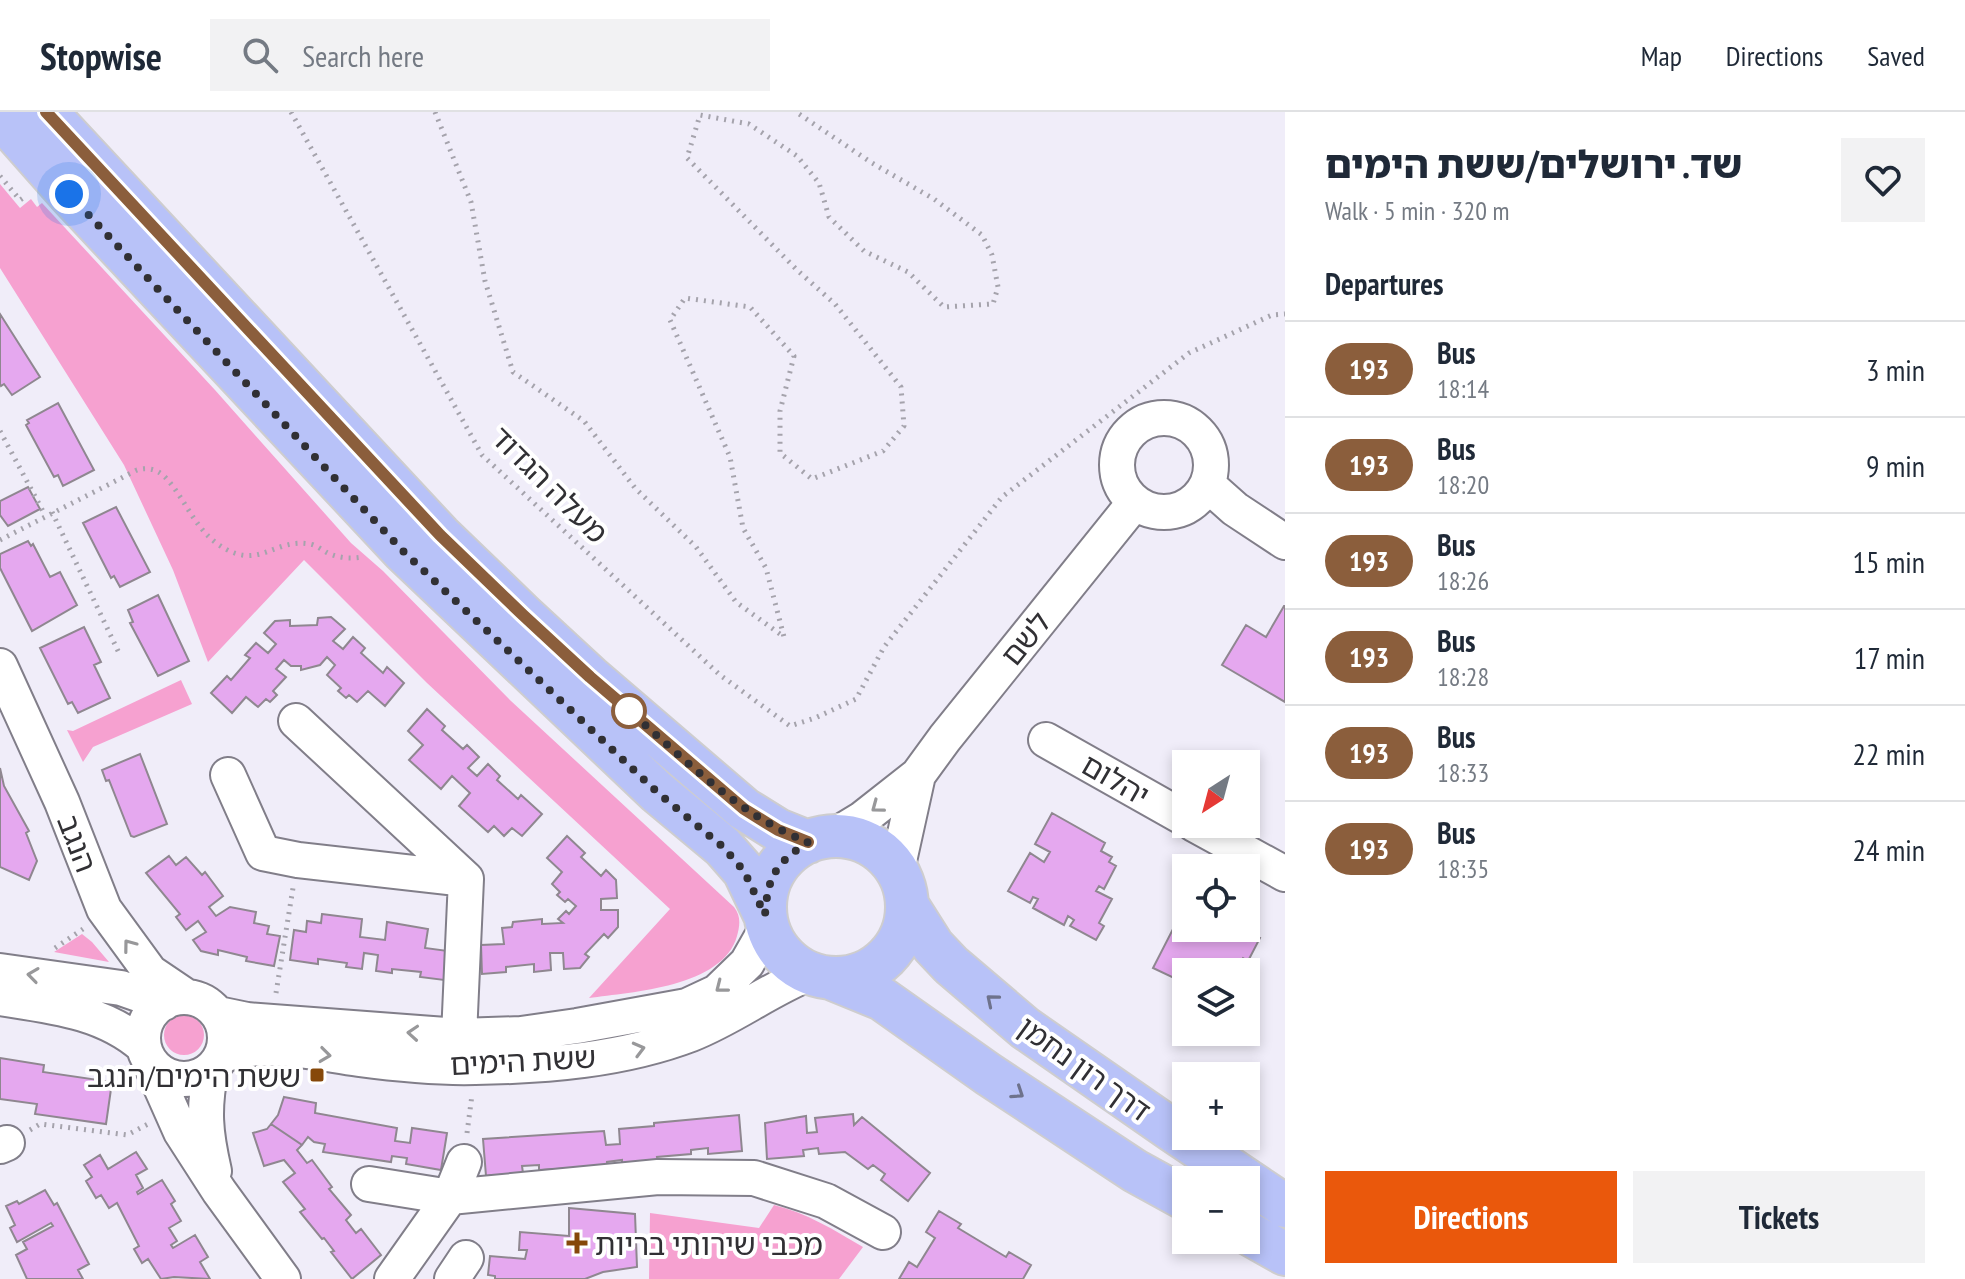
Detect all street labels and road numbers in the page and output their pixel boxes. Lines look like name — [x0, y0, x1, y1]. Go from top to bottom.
street label: מעלה הגדוד — [483, 417, 617, 551]
street label: לשם — [991, 603, 1059, 673]
street label: יהלום — [1075, 744, 1157, 814]
street label: הנגב — [49, 809, 107, 877]
street label: דרך רון נחמן — [1011, 1007, 1159, 1129]
street label: ששת הימים — [449, 1037, 597, 1083]

